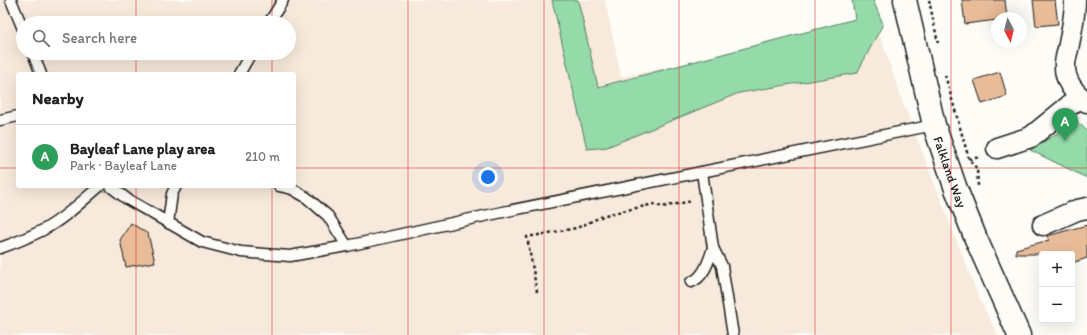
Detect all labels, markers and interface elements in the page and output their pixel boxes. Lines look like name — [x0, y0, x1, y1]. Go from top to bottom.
north arrow — [991, 12, 1027, 48]
search box — [16, 16, 296, 60]
icon: search — [30, 27, 52, 49]
text: Search here — [62, 29, 137, 47]
text: Nearby — [32, 88, 84, 108]
pin: A — [1052, 108, 1078, 141]
street label: Falkland Way — [930, 134, 970, 210]
text: Bayleaf Lane play area — [70, 140, 215, 158]
text: A — [41, 149, 49, 164]
text: 210 m — [245, 149, 280, 164]
text: Park · Bayleaf Lane — [70, 158, 177, 173]
your location — [478, 167, 498, 187]
map controls — [1039, 251, 1075, 323]
button: + — [1039, 251, 1075, 287]
button: − — [1039, 287, 1075, 323]

